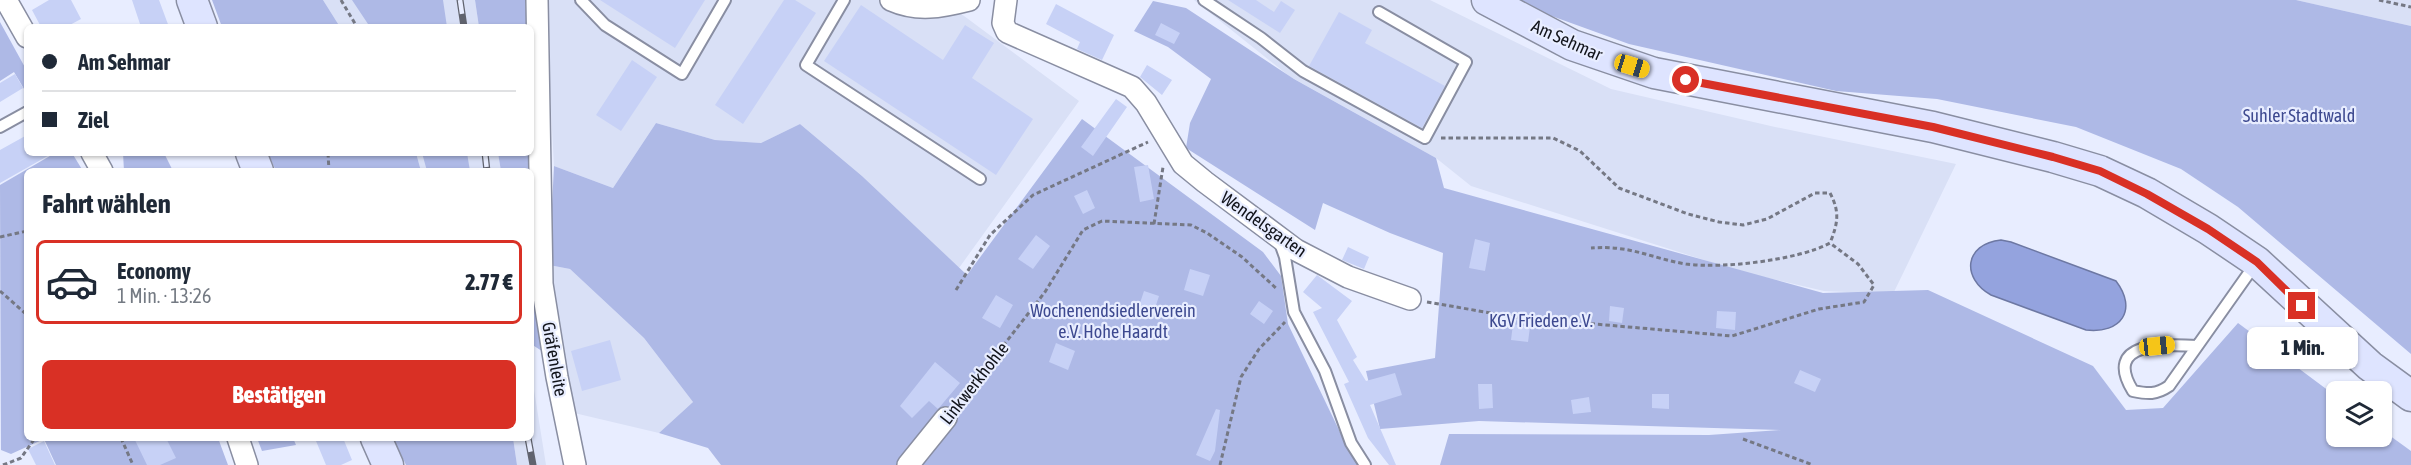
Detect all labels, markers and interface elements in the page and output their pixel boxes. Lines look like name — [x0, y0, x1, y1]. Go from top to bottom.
street label: Am Sehmar — [1528, 15, 1606, 65]
text: Am Sehmar — [78, 49, 170, 75]
car — [1612, 52, 1652, 80]
route start — [1672, 66, 1699, 93]
park label: Suhler Stadtwald — [2243, 105, 2355, 126]
text: Ziel — [78, 107, 109, 133]
street label: Wendelsgarten — [1217, 187, 1311, 261]
text: Fahrt wählen — [42, 188, 171, 219]
icon: car — [45, 255, 99, 309]
text: Economy — [117, 258, 191, 284]
text: 2.77 € — [465, 269, 513, 295]
text: 1 Min. · 13:26 — [117, 284, 211, 307]
route end — [2288, 292, 2315, 319]
park label: Wochenendsiedlerverein e.V. Hohe Haardt — [1030, 300, 1196, 342]
park label: KGV Frieden e.V. — [1489, 310, 1593, 331]
street label: Gräfenleite — [538, 320, 572, 398]
callout: 1 Min. — [2246, 327, 2358, 369]
car — [2138, 335, 2176, 357]
text: 1 Min. — [2281, 336, 2324, 359]
street label: Linkwerkhohle — [935, 338, 1013, 428]
button: Bestätigen — [42, 360, 516, 429]
map controls — [2326, 381, 2392, 447]
button: layers — [2326, 381, 2392, 447]

